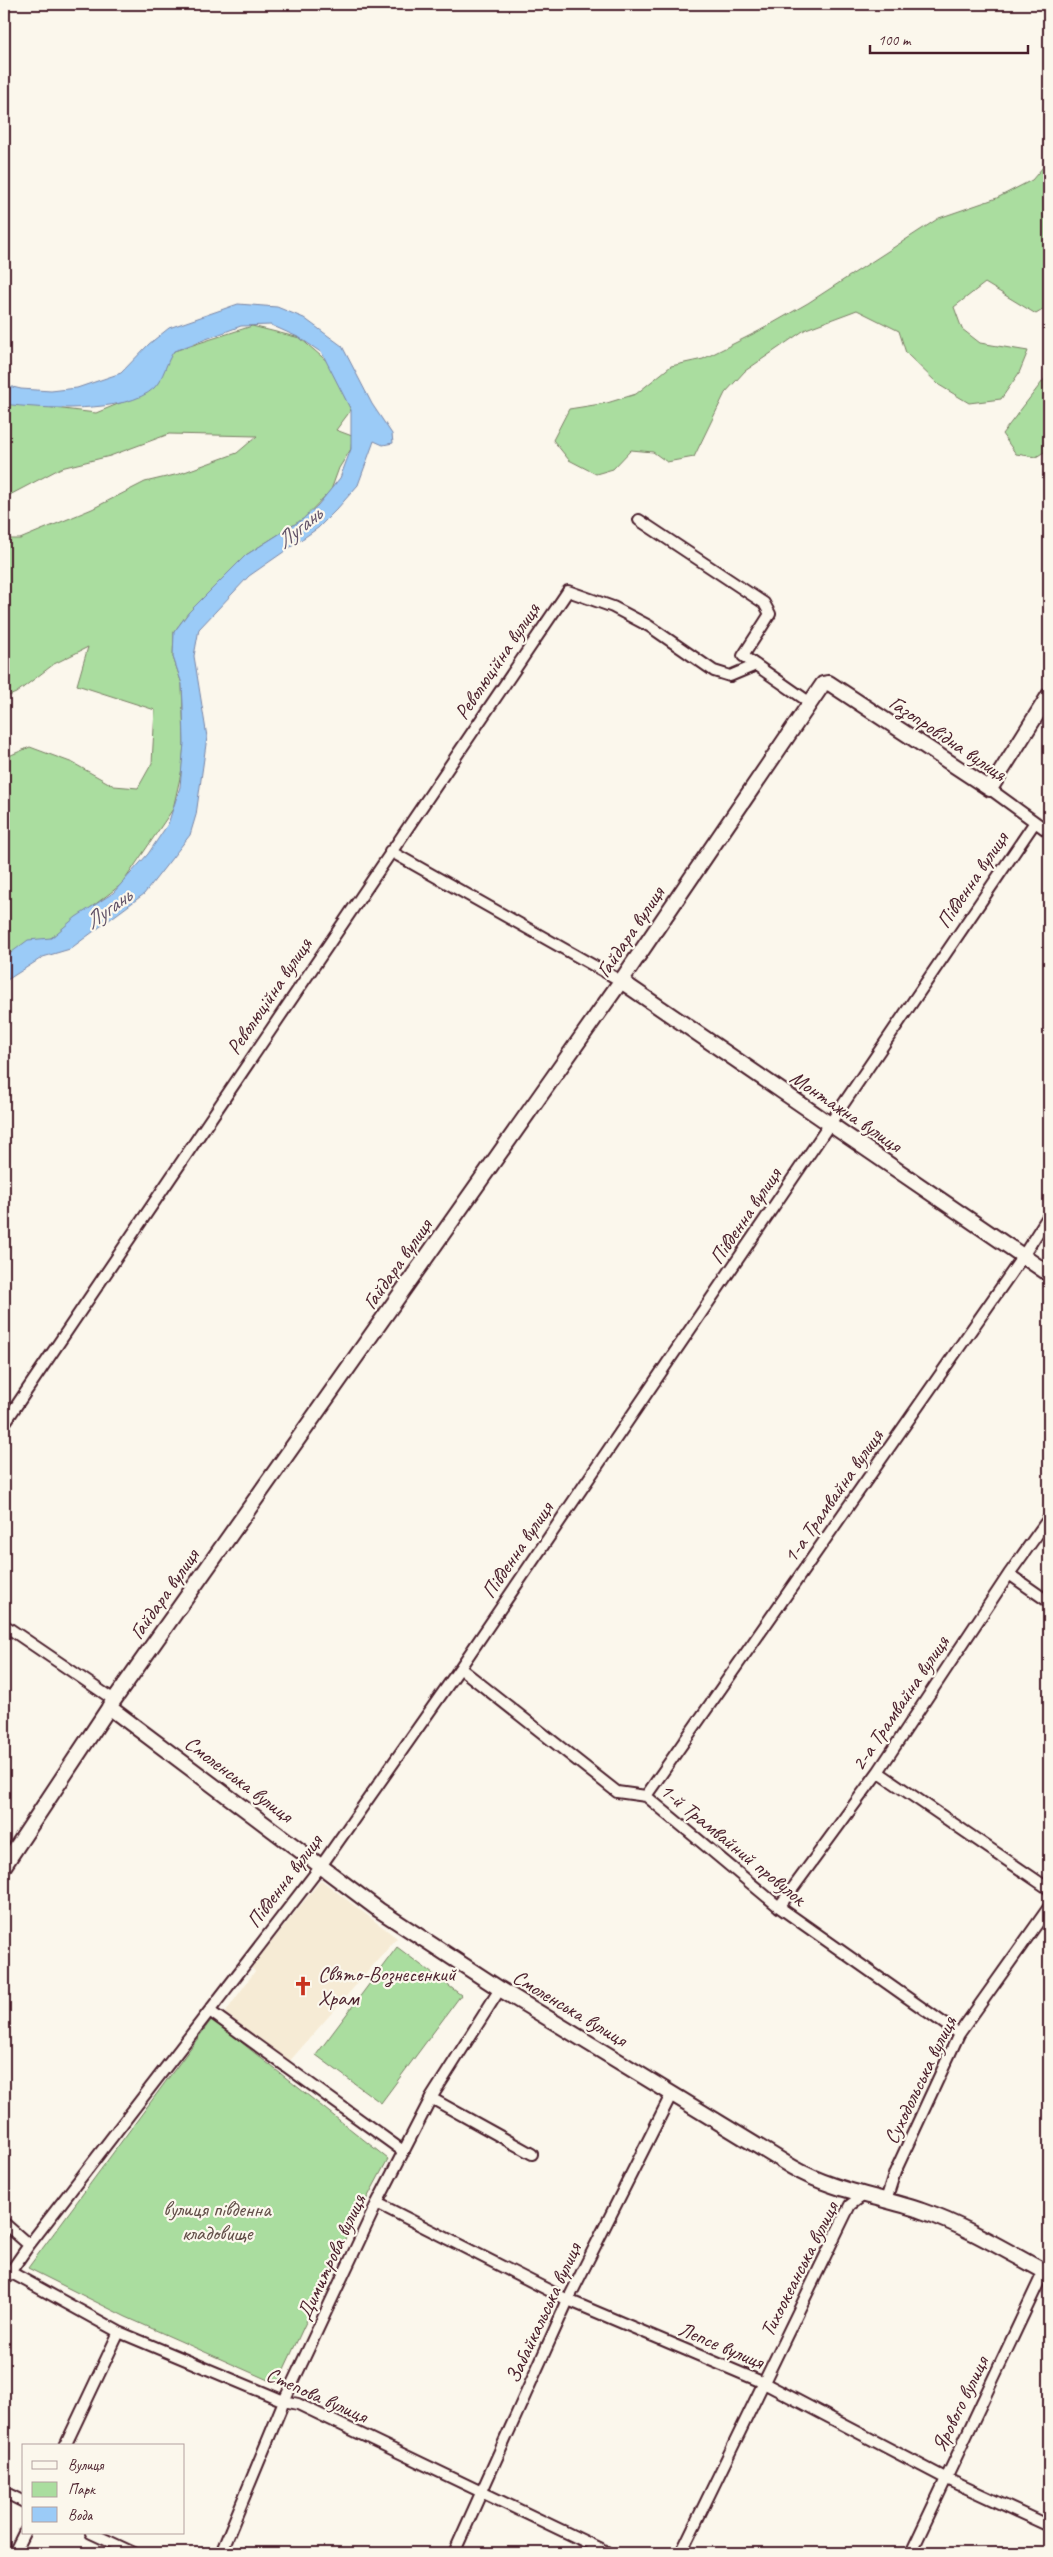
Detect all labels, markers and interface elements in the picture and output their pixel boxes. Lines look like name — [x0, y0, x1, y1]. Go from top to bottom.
scale bar — [870, 22, 1028, 54]
text: 100 m — [878, 31, 912, 50]
water label: Лугань — [270, 500, 330, 555]
street label: Революційна вулиця — [448, 597, 546, 724]
street label: Газопровідна вулиця — [884, 689, 1013, 788]
street label: Південна вулиця — [930, 826, 1014, 933]
street label: Гайдара вулиця — [590, 880, 671, 982]
water label: Лугань — [79, 881, 139, 935]
street label: Революційна вулиця — [220, 932, 318, 1059]
street label: Монтажна вулиця — [785, 1064, 908, 1159]
street label: Південна вулиця — [703, 1162, 787, 1269]
street label: Гайдара вулиця — [356, 1213, 438, 1314]
street label: 1-а Трамвайна вулиця — [777, 1423, 890, 1568]
street label: Південна вулиця — [475, 1496, 559, 1603]
street label: Гайдара вулиця — [123, 1543, 205, 1644]
street label: 2-а Трамвайна вулиця — [845, 1629, 956, 1776]
street label: Смоленська вулиця — [180, 1730, 300, 1829]
street label: 1-й Трамвайний провулок — [655, 1777, 813, 1912]
street label: Південна вулиця — [240, 1828, 328, 1933]
place label: Свято-Вознесенкий Храм — [318, 1961, 457, 2011]
street label: Смоленська вулиця — [508, 1964, 633, 2053]
church icon: Свято-Вознесенкий Храм — [292, 1975, 314, 1997]
street label: Суходольська вулиця — [878, 2011, 963, 2148]
street label: Димитрова вулиця — [291, 2189, 372, 2324]
park label: вулиця південна кладовище — [163, 2196, 272, 2246]
street label: Тихоокеанська вулиця — [754, 2196, 845, 2341]
street label: Забайкальська вулиця — [499, 2238, 587, 2387]
street label: Лепсе вулиця — [675, 2315, 769, 2375]
street label: Ярового вулиця — [926, 2350, 995, 2456]
street label: Степова вулиця — [262, 2361, 373, 2430]
legend — [22, 2444, 185, 2534]
text: Вулиця — [68, 2456, 105, 2475]
text: Парк — [68, 2480, 96, 2499]
text: Вода — [68, 2506, 93, 2525]

